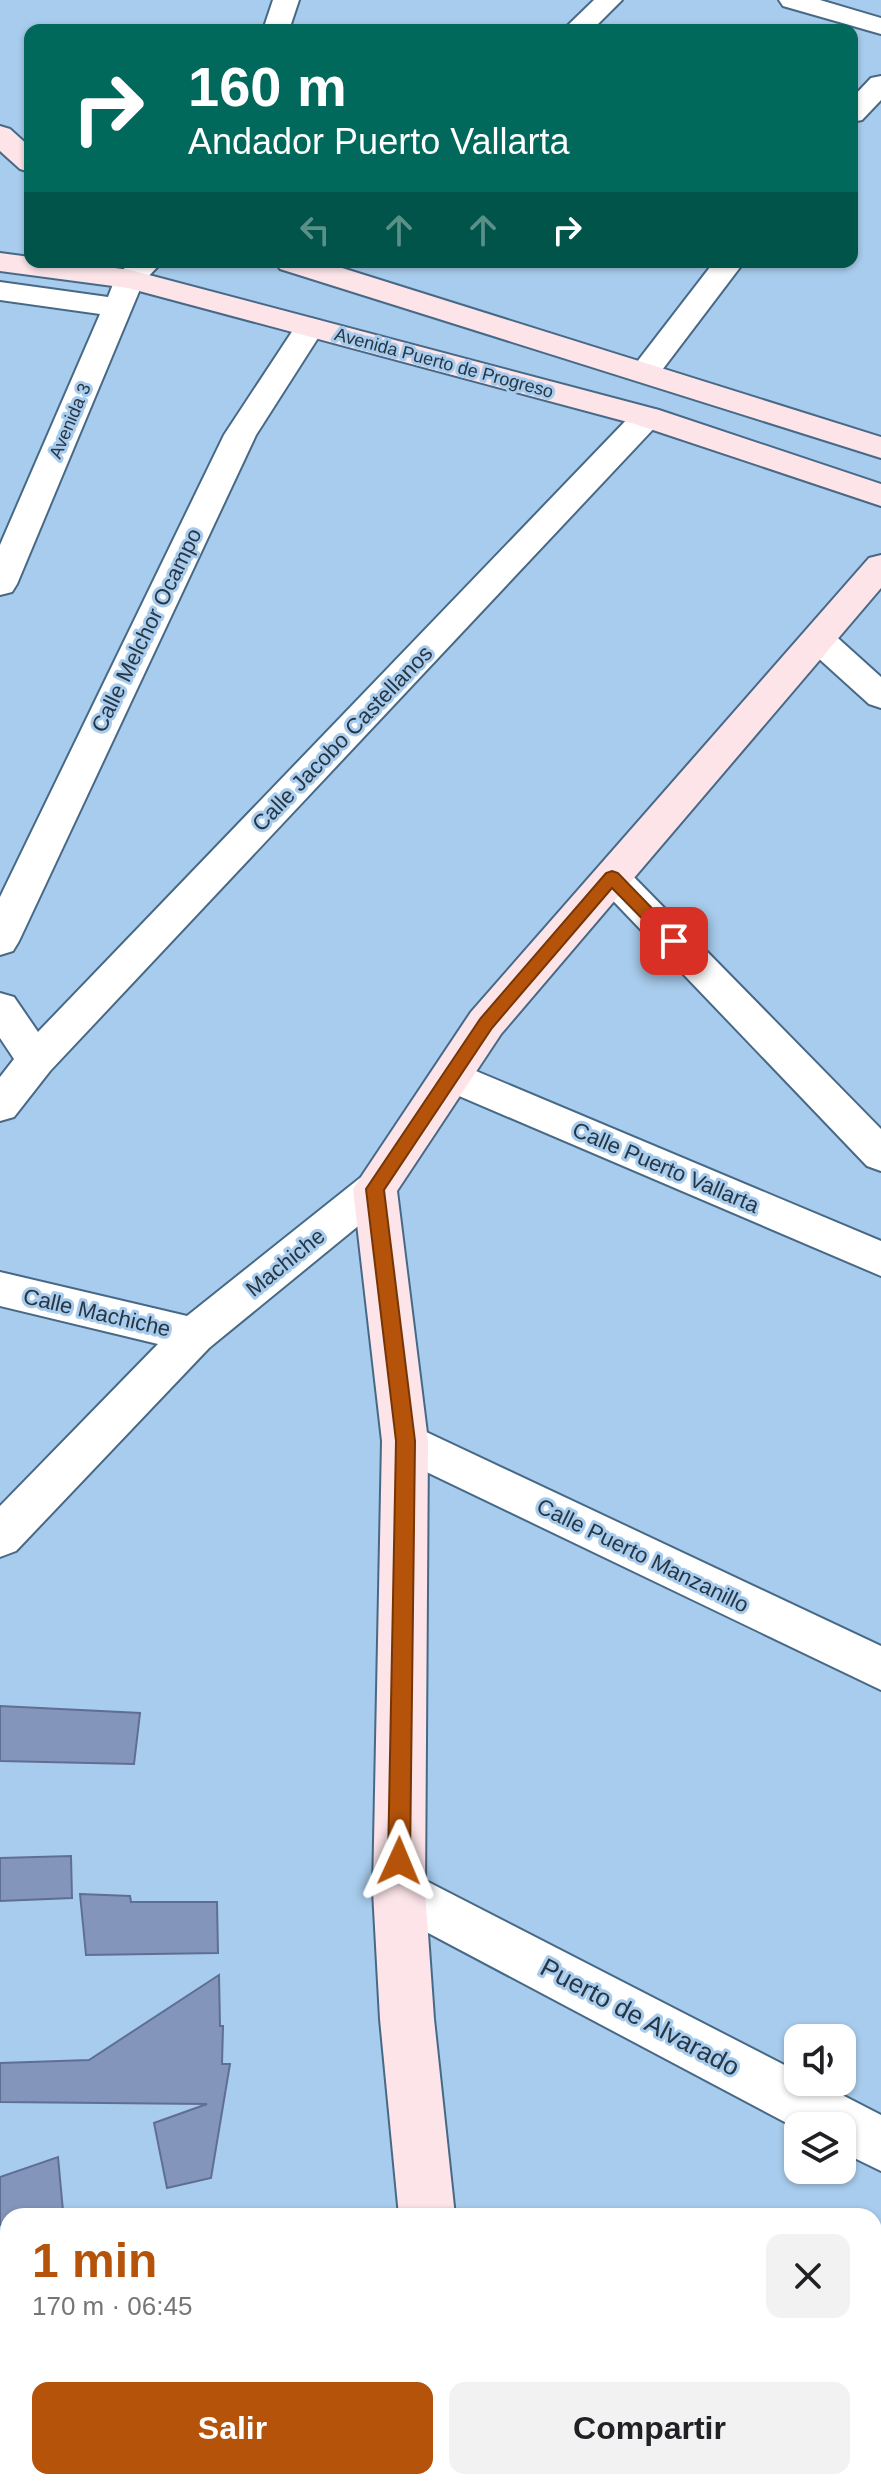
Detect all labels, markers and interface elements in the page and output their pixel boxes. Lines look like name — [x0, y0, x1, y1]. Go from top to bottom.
text: 160 m — [188, 55, 347, 118]
icon: right — [56, 56, 160, 160]
text: Andador Puerto Vallarta — [188, 121, 570, 162]
icon: left — [293, 208, 337, 252]
icon: ahead — [377, 208, 421, 252]
icon: ahead — [461, 208, 505, 252]
icon: right — [545, 208, 589, 252]
street label: Avenida Puerto de Progreso — [332, 324, 556, 402]
street label: Avenida 3 — [45, 380, 95, 462]
street label: Calle Melchor Ocampo — [86, 524, 207, 736]
street label: Calle Jacobo Castellanos — [247, 640, 438, 836]
pin — [640, 907, 708, 975]
icon: arrive — [652, 919, 696, 963]
street label: Calle Puerto Vallarta — [569, 1117, 764, 1218]
street label: Machiche — [241, 1223, 330, 1302]
street label: Calle Machiche — [21, 1283, 173, 1342]
street label: Calle Puerto Manzanillo — [533, 1493, 753, 1618]
position arrow — [357, 1819, 441, 1903]
street label: Puerto de Alvarado — [535, 1952, 745, 2082]
map controls — [784, 2024, 856, 2184]
button: sound — [784, 2024, 856, 2096]
button: layers — [784, 2112, 856, 2184]
text: 1 min — [32, 2234, 157, 2287]
button: close — [766, 2234, 850, 2318]
text: 170 m · 06:45 — [32, 2291, 192, 2321]
button: Salir — [32, 2382, 433, 2474]
button: Compartir — [449, 2382, 850, 2474]

